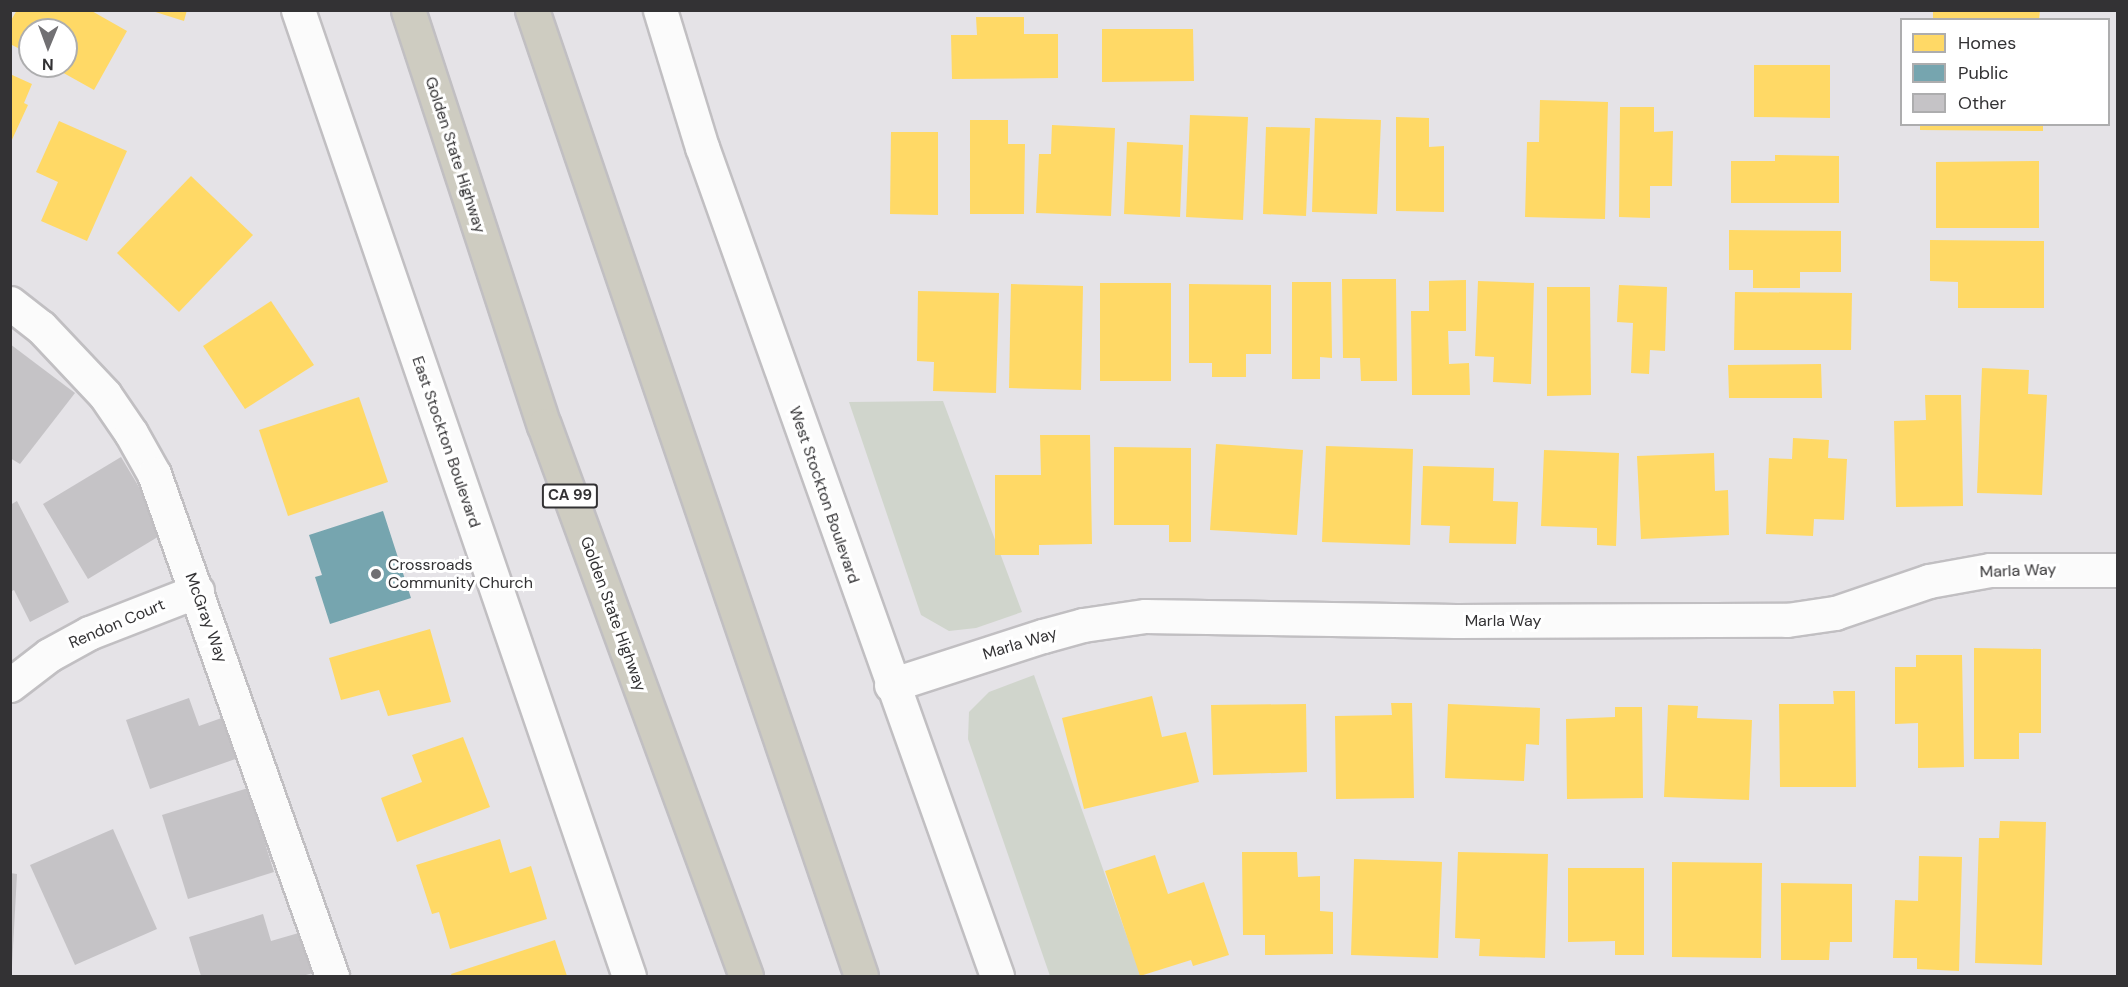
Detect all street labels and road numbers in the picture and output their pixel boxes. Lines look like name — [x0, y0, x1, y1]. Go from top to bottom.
street label: Golden State Highway — [421, 74, 489, 236]
street label: East Stockton Boulevard — [408, 354, 484, 530]
street label: West Stockton Boulevard — [785, 404, 863, 586]
road number: CA 99 — [542, 484, 598, 508]
street label: Golden State Highway — [576, 534, 650, 694]
street label: Marla Way — [1979, 560, 2057, 582]
street label: McGray Way — [181, 570, 231, 666]
street label: Rendon Court — [66, 595, 168, 653]
street label: Marla Way — [1465, 611, 1541, 631]
street label: Marla Way — [981, 624, 1059, 664]

